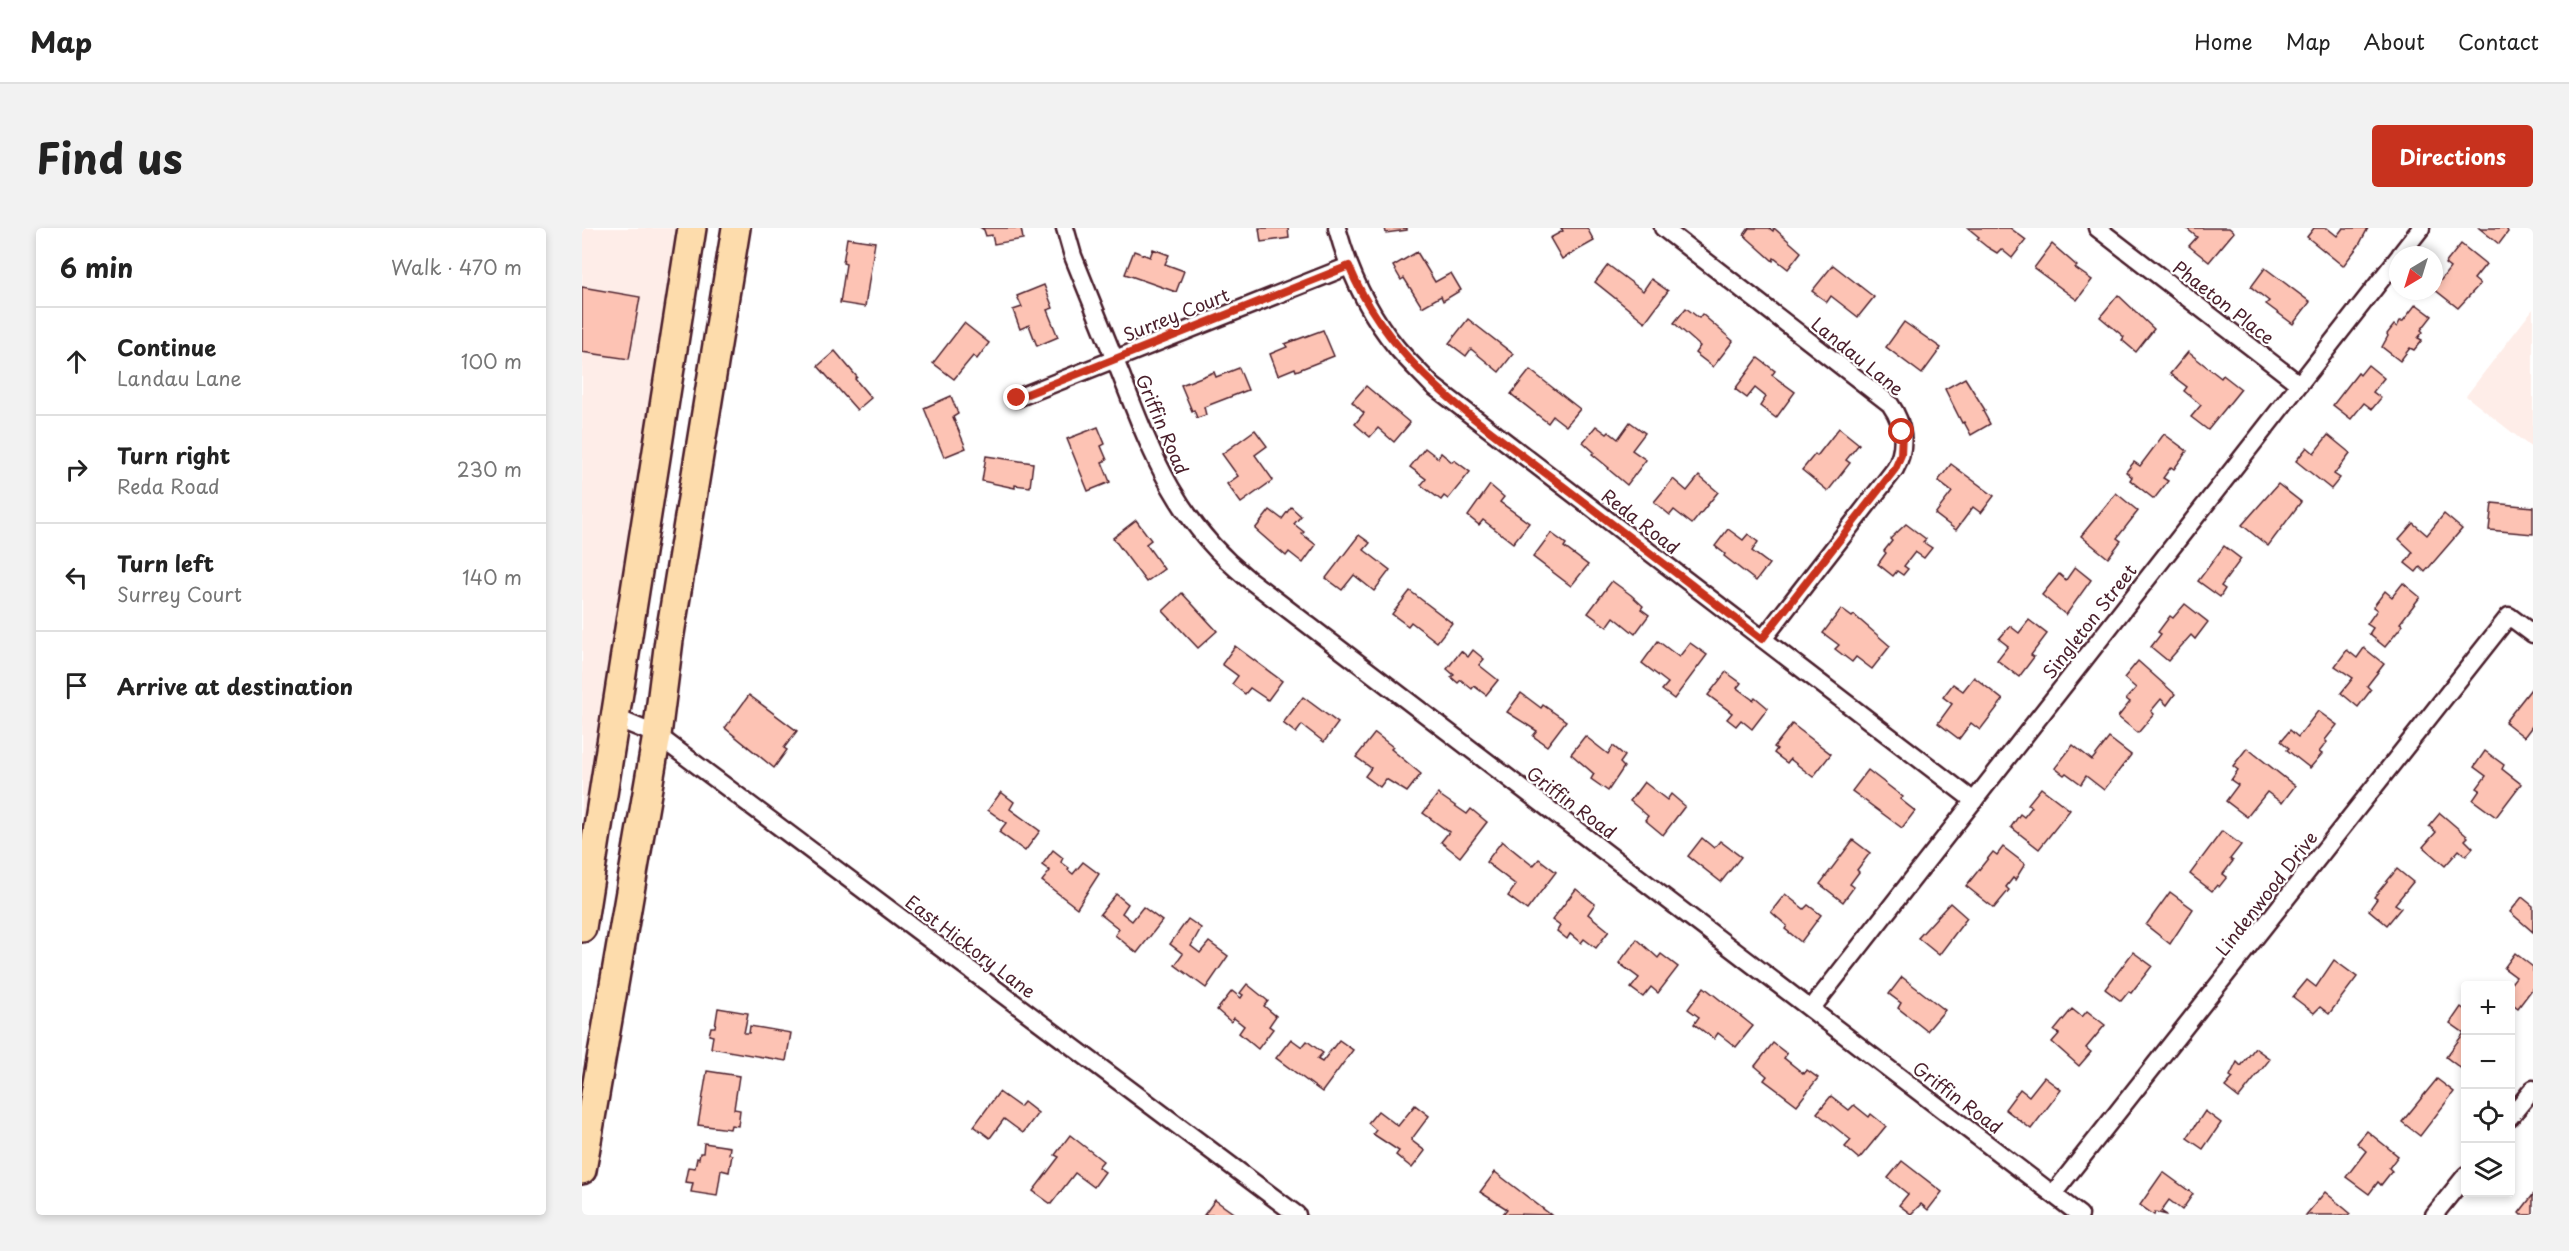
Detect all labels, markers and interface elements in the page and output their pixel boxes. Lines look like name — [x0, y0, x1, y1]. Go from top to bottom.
text: Map — [30, 20, 92, 63]
text: Home — [2194, 25, 2253, 57]
text: Map — [2286, 25, 2331, 57]
text: About — [2364, 25, 2425, 57]
text: Contact — [2458, 25, 2539, 57]
text: Find us — [36, 125, 183, 188]
button: Directions — [2372, 125, 2533, 187]
north arrow — [2389, 246, 2443, 300]
text: 6 min — [60, 248, 133, 287]
text: Walk · 470 m — [391, 252, 522, 282]
street label: Phaeton Place — [2167, 254, 2281, 350]
street label: Surrey Court — [1119, 280, 1233, 348]
street label: Landau Lane — [1806, 310, 1910, 402]
text: Continue — [117, 330, 216, 363]
icon: ahead — [60, 345, 93, 378]
text: 100 m — [461, 346, 522, 376]
text: Landau Lane — [117, 363, 242, 393]
street label: Griffin Road — [1130, 370, 1196, 478]
route end — [1003, 384, 1029, 410]
route start — [1888, 418, 1914, 444]
text: Turn right — [117, 438, 230, 471]
icon: right — [60, 453, 93, 486]
text: 230 m — [457, 454, 522, 484]
text: Reda Road — [117, 471, 220, 501]
street label: Reda Road — [1596, 482, 1686, 560]
text: Turn left — [117, 546, 214, 579]
street label: Singleton Street — [2035, 558, 2143, 684]
icon: left — [60, 561, 93, 594]
text: 140 m — [462, 562, 522, 592]
text: Surrey Court — [117, 579, 242, 609]
icon: arrive — [60, 669, 93, 702]
text: Arrive at destination — [117, 669, 353, 702]
street label: Griffin Road — [1521, 759, 1623, 845]
street label: Lindenwood Drive — [2209, 825, 2323, 961]
street label: East Hickory Lane — [900, 888, 1042, 1004]
map controls — [2461, 981, 2515, 1197]
button: + — [2461, 981, 2515, 1035]
button: − — [2461, 1035, 2515, 1089]
street label: Griffin Road — [1907, 1054, 2009, 1140]
button: locate — [2461, 1089, 2515, 1143]
button: layers — [2461, 1143, 2515, 1197]

